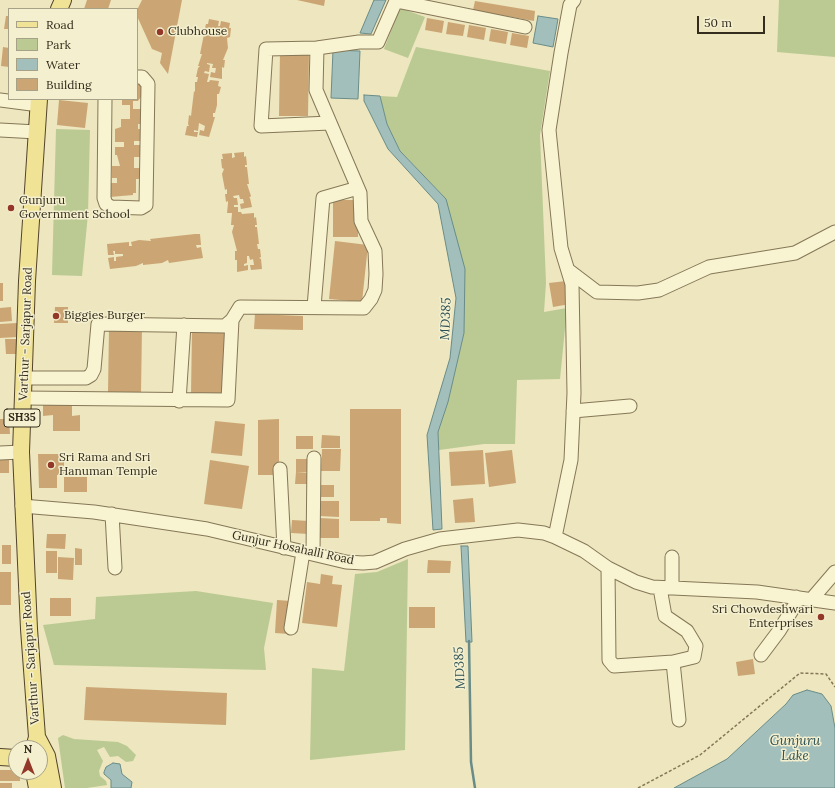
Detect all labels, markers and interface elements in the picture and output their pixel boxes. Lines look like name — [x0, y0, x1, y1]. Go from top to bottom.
legend — [8, 8, 138, 100]
scale bar — [699, 8, 767, 34]
text: 50 m — [704, 15, 732, 30]
text: Road — [46, 17, 74, 32]
place label: Clubhouse — [168, 25, 227, 39]
marker: Clubhouse — [155, 27, 165, 37]
text: Park — [46, 37, 71, 52]
text: Water — [46, 57, 80, 72]
text: Building — [46, 77, 92, 92]
place label: Gunjuru Government School — [19, 194, 130, 222]
marker: Gunjuru Government School — [6, 203, 16, 213]
street label: Varthur - Sarjapur Road — [16, 267, 36, 401]
water label: MD385 — [437, 297, 455, 341]
place label: Biggies Burger — [64, 309, 145, 323]
marker: Biggies Burger — [51, 311, 61, 321]
road number: SH35 — [4, 409, 40, 427]
place label: Sri Rama and Sri Hanuman Temple — [59, 451, 158, 479]
marker: Sri Rama and Sri Hanuman Temple — [46, 460, 56, 470]
street label: Gunjur Hosahalli Road — [231, 528, 355, 568]
street label: Varthur - Sarjapur Road — [19, 591, 43, 725]
place label: Sri Chowdeshwari Enterprises — [712, 603, 813, 631]
marker: Sri Chowdeshwari Enterprises — [816, 612, 826, 622]
water label: MD385 — [451, 646, 469, 690]
water label: Gunjuru Lake — [770, 733, 820, 764]
north arrow — [8, 740, 48, 780]
text: N — [24, 742, 32, 756]

